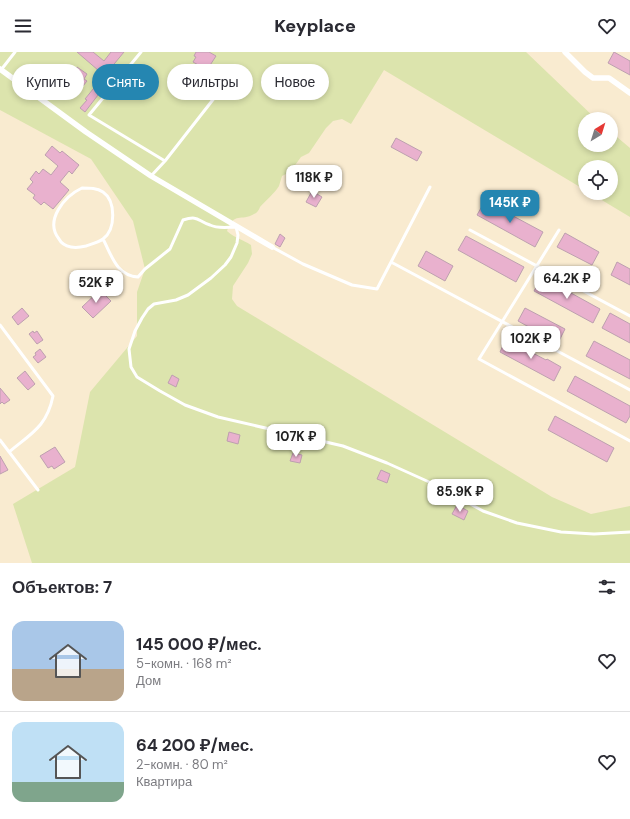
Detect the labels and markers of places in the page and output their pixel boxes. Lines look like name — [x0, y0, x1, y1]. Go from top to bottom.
pin: 118K ₽ — [281, 165, 347, 199]
pin: 145K ₽ — [477, 190, 543, 224]
pin: 64.2K ₽ — [530, 266, 604, 300]
pin: 52K ₽ — [68, 270, 124, 304]
pin: 102K ₽ — [498, 326, 564, 360]
pin: 107K ₽ — [263, 424, 329, 458]
pin: 85.9K ₽ — [423, 479, 497, 513]

